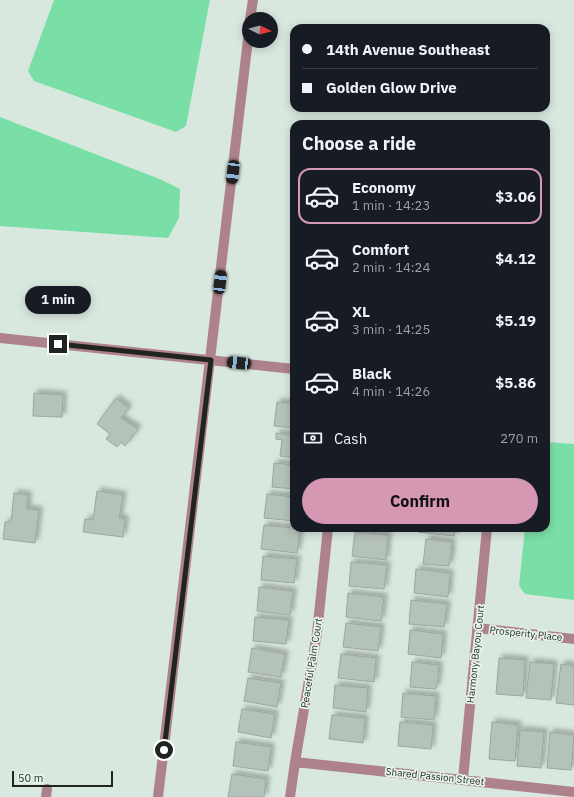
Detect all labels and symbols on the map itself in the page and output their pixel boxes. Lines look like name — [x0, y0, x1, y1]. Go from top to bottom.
north arrow — [242, 12, 278, 48]
car — [226, 159, 240, 185]
car — [213, 269, 227, 295]
callout: 1 min — [25, 286, 91, 314]
route end — [49, 335, 67, 353]
car — [226, 356, 252, 370]
street label: Harmony Bayou Court — [464, 604, 487, 704]
street label: Peaceful Palm Court — [298, 617, 325, 709]
street label: Prosperity Place — [489, 623, 563, 644]
route start — [155, 741, 173, 759]
street label: Shared Passion Street — [385, 765, 485, 788]
scale bar — [12, 769, 113, 788]

